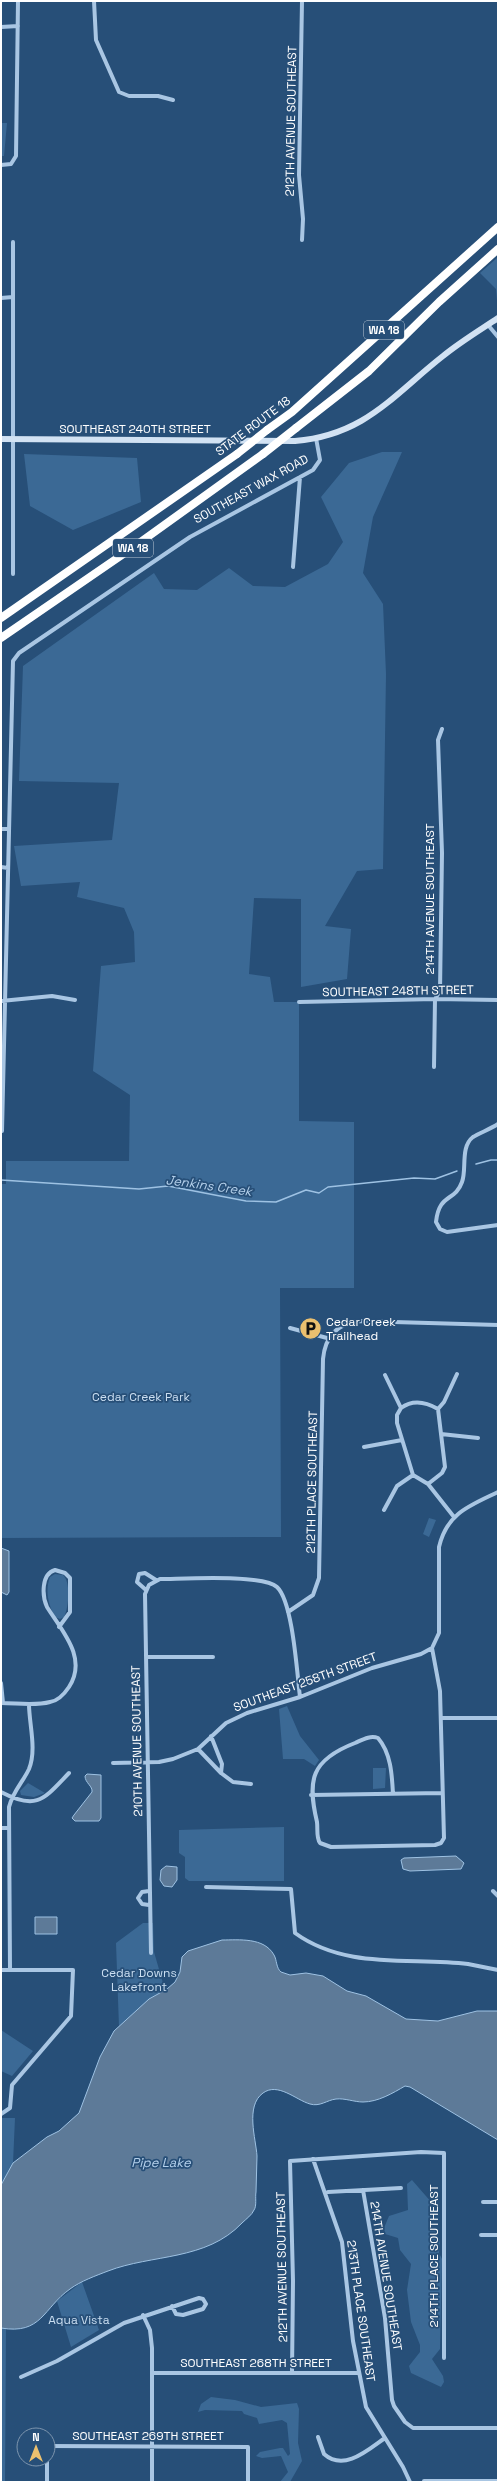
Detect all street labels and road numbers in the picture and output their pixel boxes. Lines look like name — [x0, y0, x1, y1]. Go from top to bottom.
street label: 212TH AVENUE SOUTHEAST — [282, 45, 300, 197]
road number: WA 18 — [364, 321, 404, 339]
street label: STATE ROUTE 18 — [212, 393, 294, 459]
street label: SOUTHEAST 240TH STREET — [59, 421, 211, 437]
street label: SOUTHEAST WAX ROAD — [191, 451, 311, 527]
road number: WA 18 — [113, 539, 153, 557]
street label: 214TH AVENUE SOUTHEAST — [422, 823, 438, 975]
street label: SOUTHEAST 248TH STREET — [322, 982, 474, 1000]
street label: 212TH PLACE SOUTHEAST — [303, 1410, 321, 1554]
street label: SOUTHEAST 258TH STREET — [231, 1649, 379, 1715]
street label: 210TH AVENUE SOUTHEAST — [128, 1665, 146, 1817]
street label: 214TH PLACE SOUTHEAST — [426, 2184, 442, 2328]
street label: 212TH AVENUE SOUTHEAST — [273, 2191, 291, 2343]
street label: 214TH AVENUE SOUTHEAST — [366, 2200, 406, 2352]
street label: 213TH PLACE SOUTHEAST — [343, 2239, 379, 2383]
street label: SOUTHEAST 268TH STREET — [180, 2355, 332, 2371]
street label: SOUTHEAST 269TH STREET — [72, 2428, 224, 2444]

